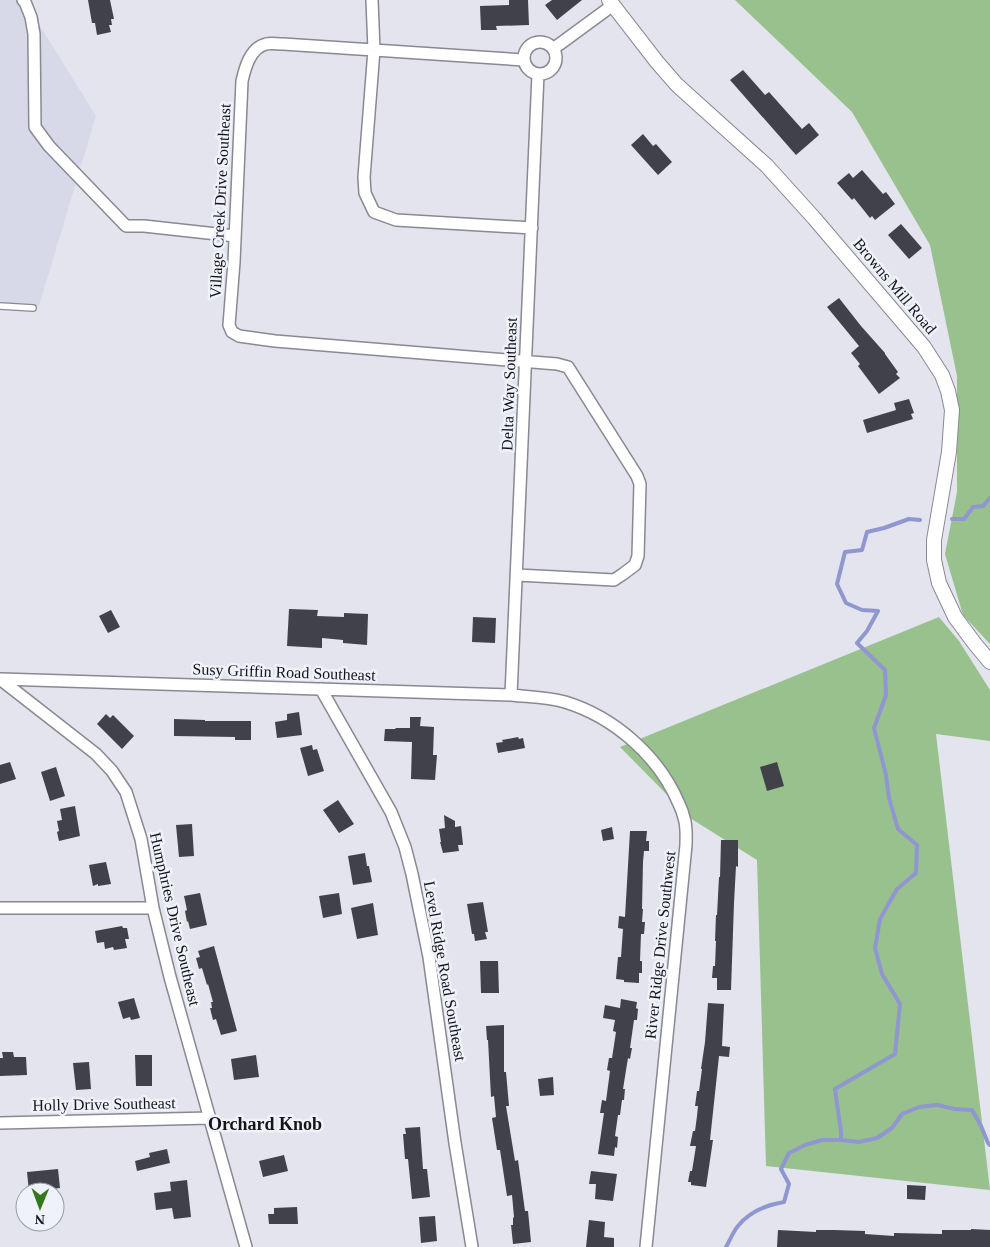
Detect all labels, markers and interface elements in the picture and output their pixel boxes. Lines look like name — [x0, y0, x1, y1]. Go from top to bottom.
street label: Village Creek Drive Southeast — [206, 103, 235, 299]
street label: Browns Mill Road — [850, 235, 940, 337]
street label: Delta Way Southeast — [498, 316, 521, 451]
street label: Susy Griffin Road Southeast — [192, 660, 376, 685]
street label: Humphries Drive Southeast — [146, 830, 203, 1008]
street label: River Ridge Drive Southwest — [642, 850, 679, 1040]
street label: Level Ridge Road Southeast — [420, 880, 469, 1063]
street label: Holly Drive Southeast — [32, 1094, 176, 1115]
district label: Orchard Knob — [208, 1114, 322, 1134]
north arrow — [15, 1182, 65, 1232]
text: N — [35, 1212, 45, 1227]

